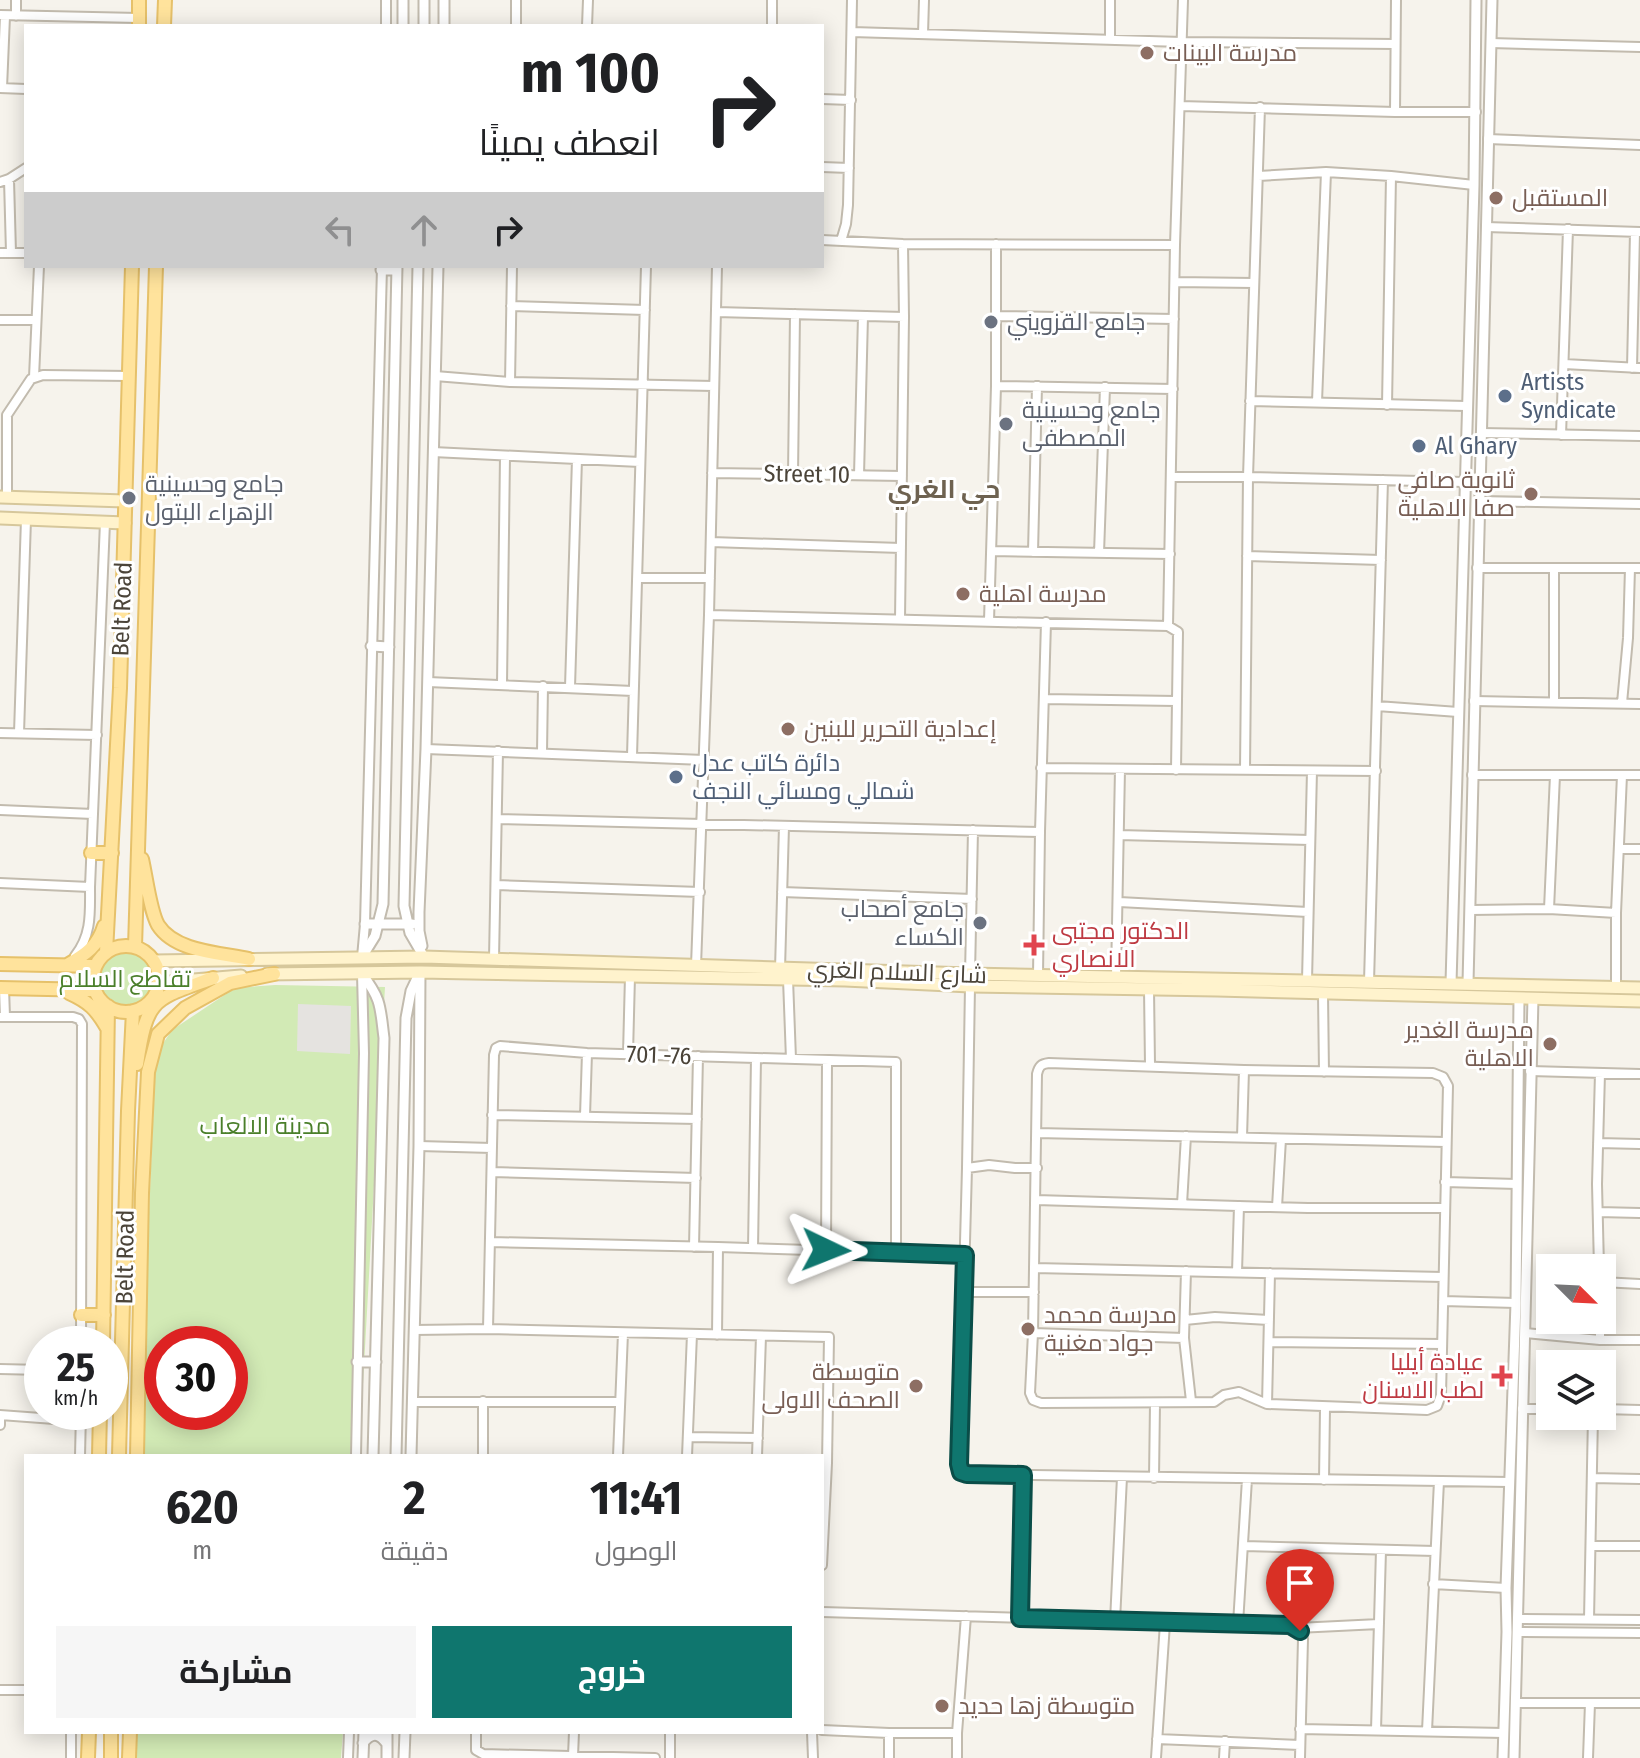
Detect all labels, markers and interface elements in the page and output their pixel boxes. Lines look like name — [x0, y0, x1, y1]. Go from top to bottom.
place label: مدرسة البينات — [1163, 39, 1297, 67]
text: 100 m — [521, 40, 660, 107]
marker: مدرسة البينات — [1138, 44, 1156, 62]
icon: right — [688, 56, 792, 160]
text: انعطف يمينًا — [479, 121, 660, 165]
place label: المستقبل — [1512, 184, 1608, 212]
marker: المستقبل — [1487, 189, 1505, 207]
icon: left — [318, 208, 362, 252]
icon: ahead — [402, 208, 446, 252]
icon: right — [486, 208, 530, 252]
place label: جامع القزويني — [1007, 308, 1145, 341]
marker: جامع القزويني — [982, 313, 1000, 331]
place label: Artists Syndicate — [1521, 368, 1616, 424]
marker: Artists Syndicate — [1496, 387, 1514, 405]
place label: جامع وحسينية المصطفى — [1022, 396, 1161, 452]
marker: جامع وحسينية المصطفى — [997, 415, 1015, 433]
place label: Al Ghary — [1435, 432, 1517, 460]
marker: Al Ghary — [1410, 437, 1428, 455]
street label: Street 10 — [763, 459, 851, 489]
place label: ثانوية صافي صفا الاهلية — [1398, 466, 1516, 522]
place label: جامع وحسينية الزهراء البتول — [145, 470, 284, 526]
district label: حي الغري — [888, 474, 1000, 510]
marker: ثانوية صافي صفا الاهلية — [1522, 485, 1540, 503]
marker: جامع وحسينية الزهراء البتول — [120, 489, 138, 507]
street label: Belt Road — [106, 561, 138, 657]
place label: مدرسة اهلية — [979, 580, 1107, 608]
marker: مدرسة اهلية — [954, 585, 972, 603]
place label: إعدادية التحرير للبنين — [804, 715, 996, 744]
marker: إعدادية التحرير للبنين — [779, 720, 797, 738]
place label: دائرة كاتب عدل شمالي ومسائي النجف — [692, 749, 915, 810]
marker: دائرة كاتب عدل شمالي ومسائي النجف — [667, 768, 685, 786]
place label: جامع أصحاب الكساء — [841, 893, 964, 951]
marker: جامع أصحاب الكساء — [971, 914, 989, 932]
place label: الدكتور مجتبى الانصاري — [1052, 917, 1189, 977]
marker: الدكتور مجتبى الانصاري — [1023, 934, 1045, 956]
street label: شارع السلام الغري — [807, 955, 987, 993]
park label: تقاطع السلام — [59, 965, 192, 995]
place label: مدرسة الغدير الاهلية — [1403, 1016, 1534, 1072]
marker: مدرسة الغدير الاهلية — [1541, 1035, 1559, 1053]
street label: 701 -76 — [626, 1040, 692, 1070]
park label: مدينة الالعاب — [199, 1112, 331, 1140]
position arrow — [784, 1208, 868, 1292]
street label: Belt Road — [110, 1209, 140, 1305]
north arrow — [1536, 1254, 1616, 1334]
map controls — [1536, 1254, 1616, 1430]
place label: مدرسة محمد جواد مغنية — [1044, 1301, 1177, 1357]
marker: مدرسة محمد جواد مغنية — [1019, 1320, 1037, 1338]
speed limit sign: 30 — [144, 1326, 248, 1430]
text: 25 — [57, 1344, 95, 1392]
place label: عيادة أيليا لطب الاسنان — [1362, 1346, 1484, 1404]
button: layers — [1536, 1350, 1616, 1430]
place label: متوسطة الصحف الاولى — [762, 1358, 900, 1414]
marker: عيادة أيليا لطب الاسنان — [1491, 1365, 1513, 1387]
marker: متوسطة الصحف الاولى — [907, 1377, 925, 1395]
text: km/h — [54, 1386, 98, 1410]
text: 2 — [403, 1469, 426, 1527]
text: 11:41 — [590, 1469, 682, 1527]
text: 620 — [166, 1478, 239, 1536]
text: m — [192, 1535, 212, 1566]
text: دقيقة — [381, 1536, 448, 1567]
text: الوصول — [595, 1536, 678, 1567]
pin — [1266, 1549, 1334, 1631]
icon: arrive — [1278, 1561, 1322, 1605]
button: مشاركة — [56, 1626, 416, 1718]
button: خروج — [432, 1626, 792, 1718]
place label: متوسطة زها حديد — [958, 1692, 1135, 1720]
marker: متوسطة زها حديد — [933, 1697, 951, 1715]

